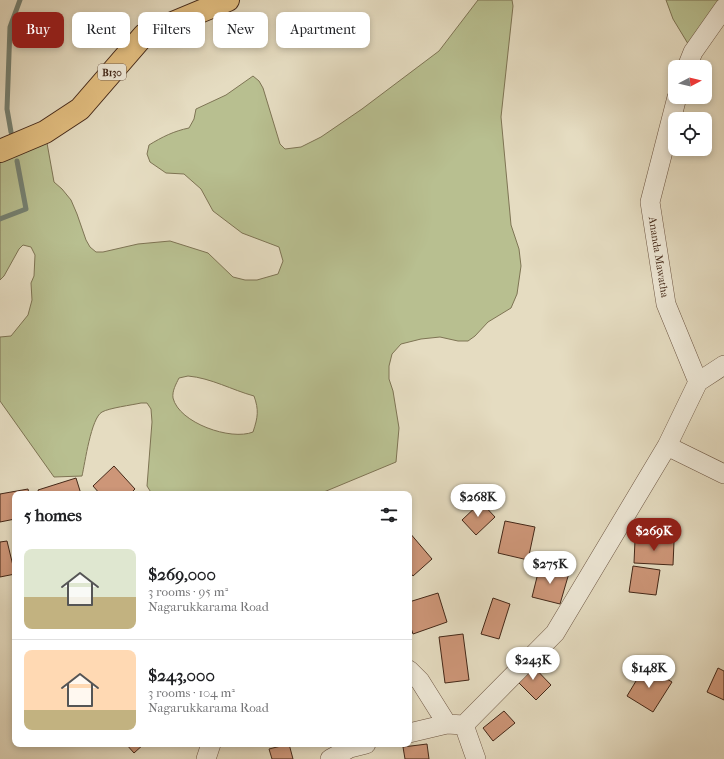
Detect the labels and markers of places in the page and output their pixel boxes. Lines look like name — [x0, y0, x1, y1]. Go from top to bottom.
pin: $268K — [450, 484, 506, 518]
pin: $269K — [626, 518, 682, 552]
pin: $275K — [522, 551, 578, 585]
pin: $243K — [505, 647, 561, 681]
pin: $148K — [621, 655, 677, 689]

